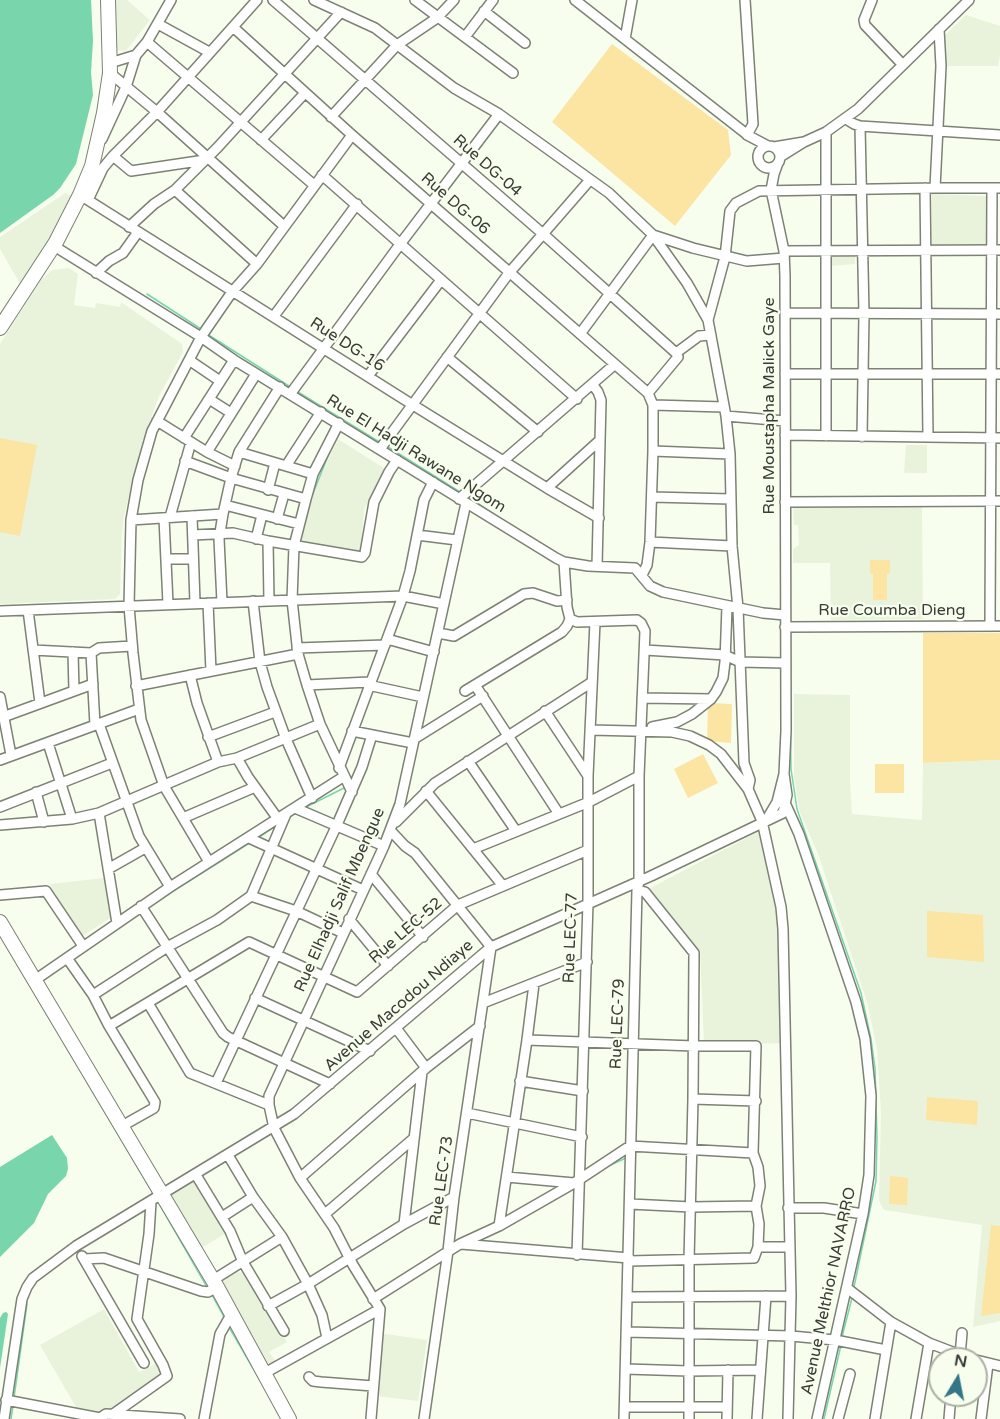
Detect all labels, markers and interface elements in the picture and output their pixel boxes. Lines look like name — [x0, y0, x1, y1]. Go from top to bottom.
street label: Rue DG-04 — [449, 131, 525, 201]
street label: Rue DG-06 — [417, 169, 493, 239]
street label: Rue Moustapha Malick Gaye — [760, 297, 780, 515]
street label: Rue DG-16 — [306, 314, 388, 376]
street label: Rue El Hadji Rawane Ngom — [323, 391, 509, 517]
street label: Rue Coumba Dieng — [818, 601, 966, 621]
street label: Rue Elhadji Salif Mbengue — [291, 805, 389, 995]
street label: Rue LEC-77 — [560, 892, 582, 984]
street label: Rue LEC-52 — [365, 894, 447, 968]
street label: Avenue Macodou Ndiaye — [321, 936, 477, 1076]
street label: Rue LEC-79 — [607, 978, 629, 1070]
street label: Rue LEC-73 — [426, 1135, 458, 1227]
street label: Avenue Melthior NAVARRO — [798, 1185, 860, 1397]
north arrow — [928, 1347, 988, 1407]
text: N — [953, 1350, 969, 1372]

